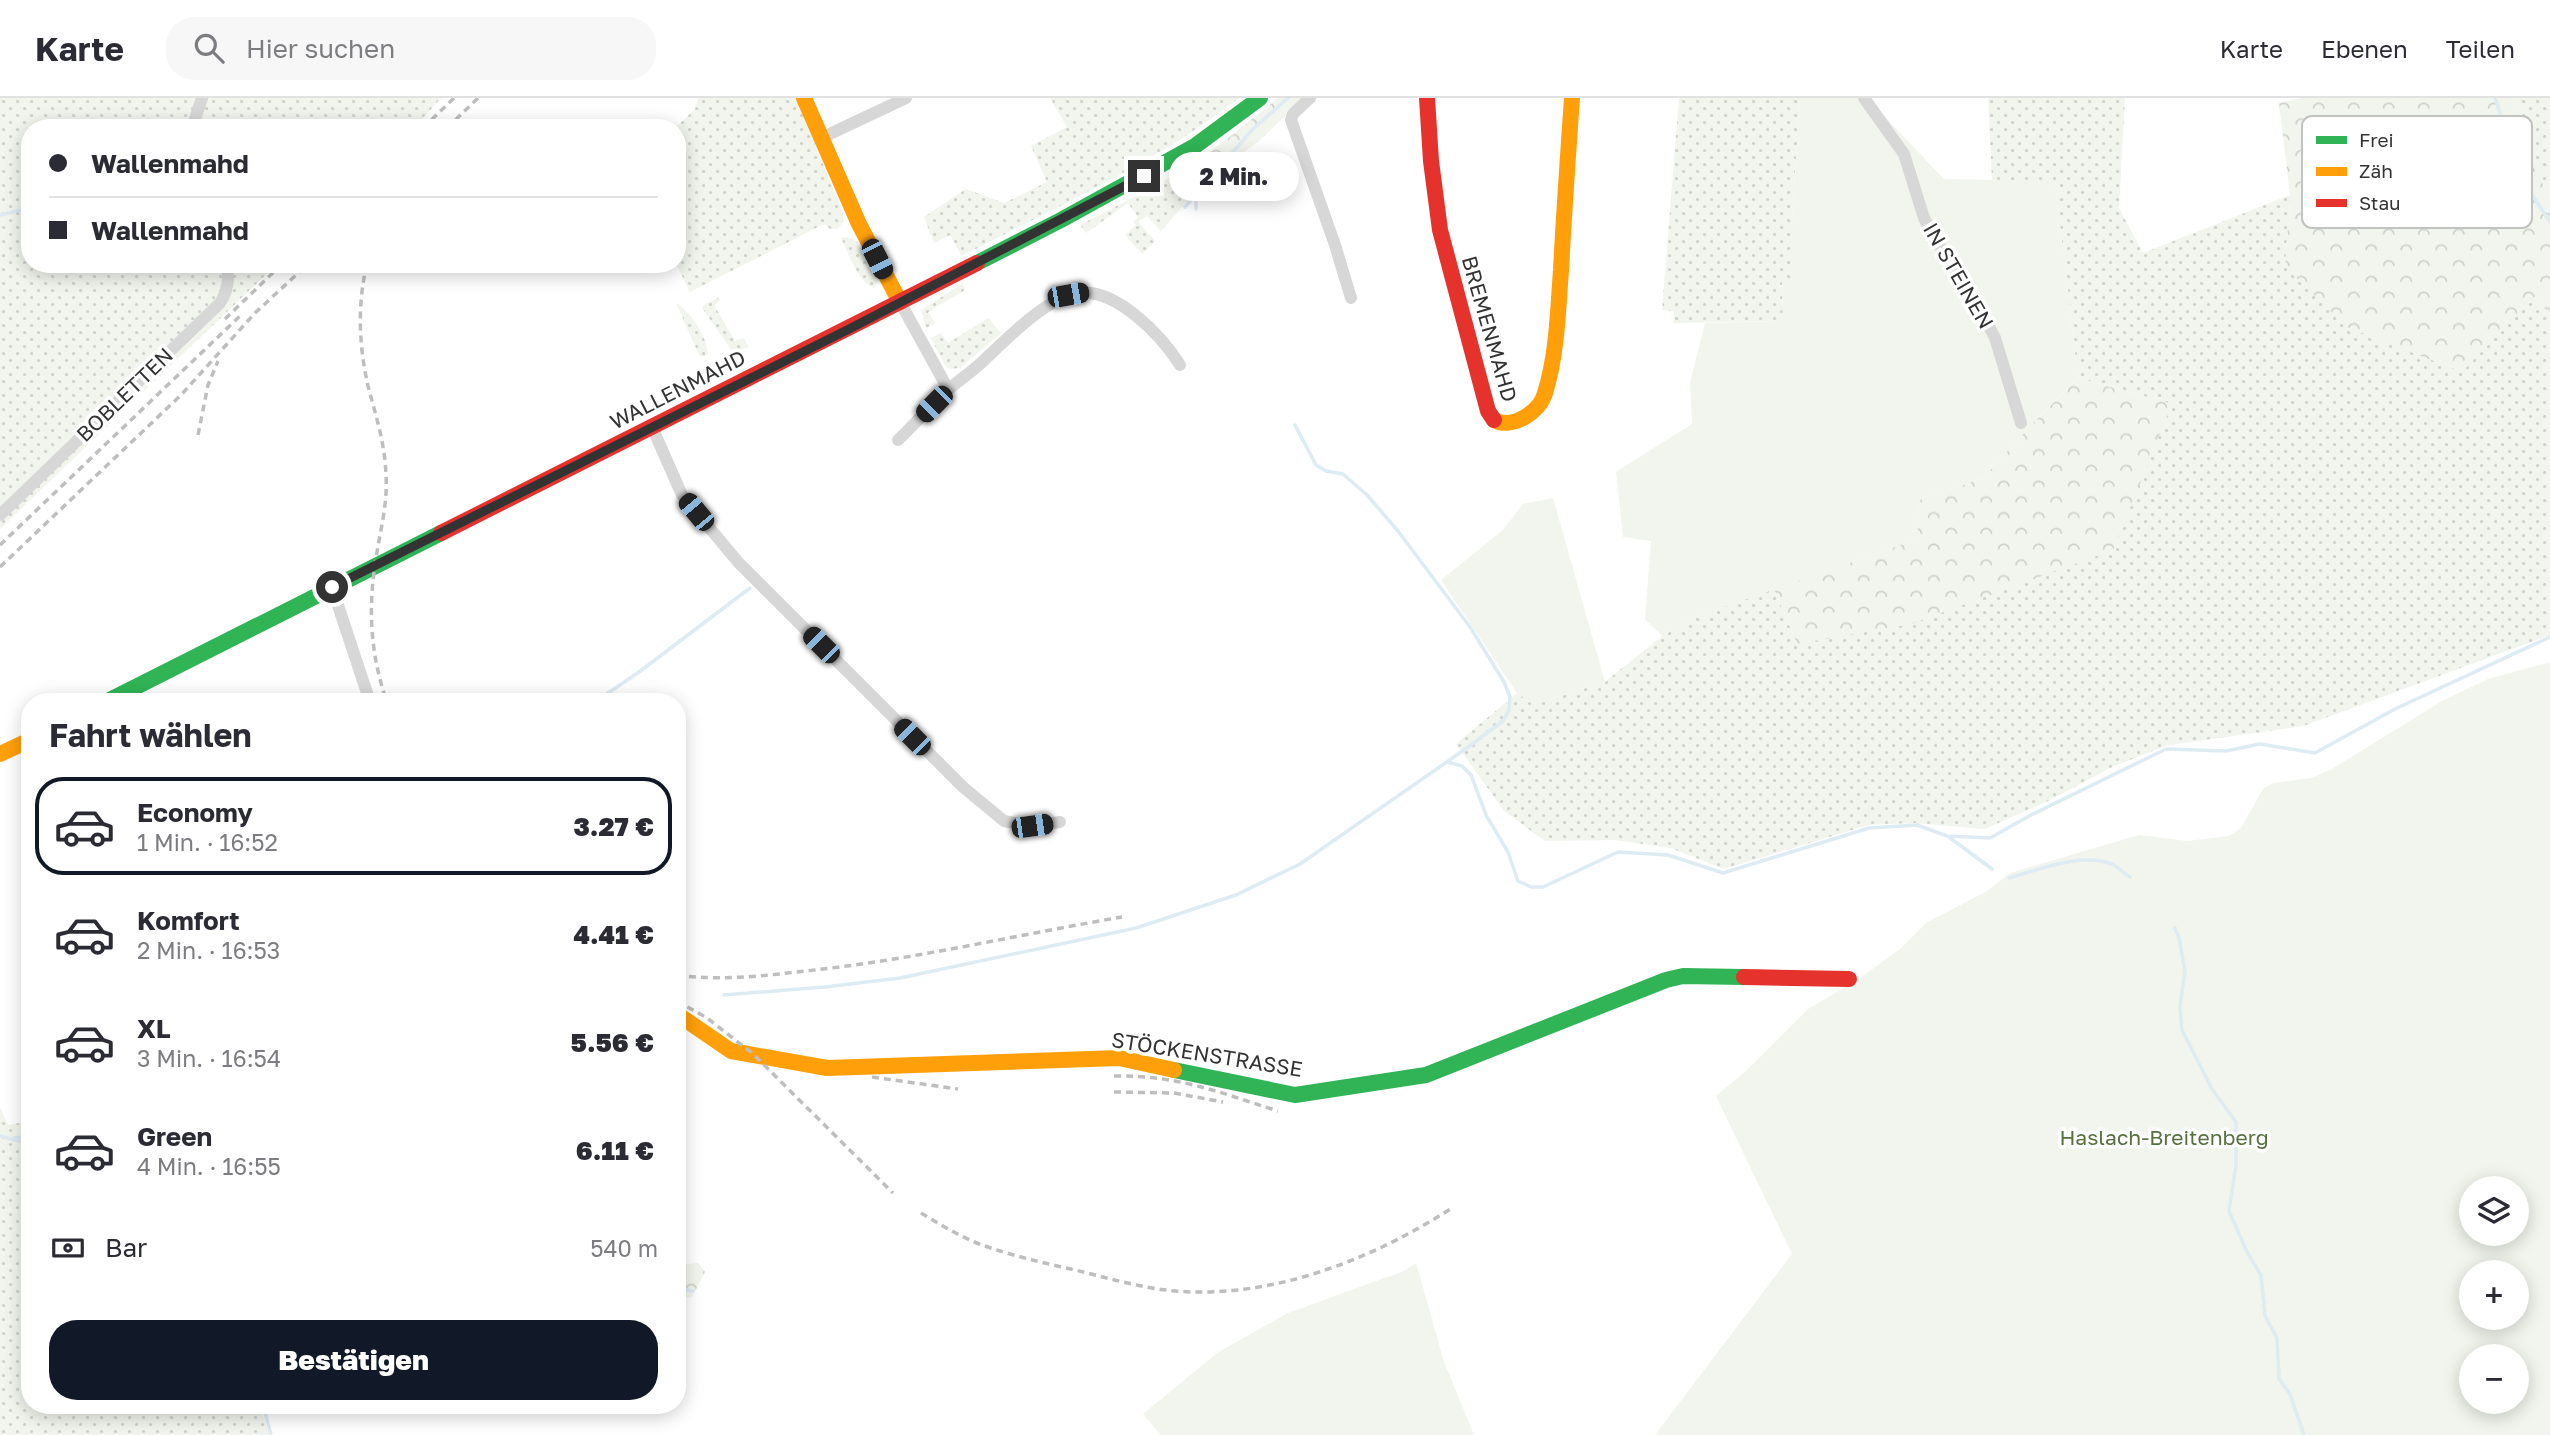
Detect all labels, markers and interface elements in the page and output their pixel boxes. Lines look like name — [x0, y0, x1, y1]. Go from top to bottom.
search box — [166, 17, 656, 80]
text: Karte — [35, 29, 124, 68]
icon: search — [190, 29, 228, 67]
text: Hier suchen — [246, 33, 395, 64]
text: Karte — [2220, 34, 2283, 63]
text: Ebenen — [2321, 34, 2408, 63]
text: Teilen — [2446, 34, 2515, 63]
legend — [2302, 116, 2532, 228]
text: Frei — [2359, 128, 2394, 151]
text: Wallenmahd — [91, 148, 249, 179]
callout: 2 Min. — [1168, 152, 1298, 200]
text: Zäh — [2359, 159, 2393, 182]
route end — [1128, 160, 1160, 192]
text: 2 Min. — [1200, 162, 1268, 190]
text: Stau — [2359, 191, 2401, 214]
text: Wallenmahd — [91, 215, 249, 246]
street label: IN STEINEN — [1918, 218, 2000, 333]
car — [859, 236, 896, 282]
street label: BREMENMAHD — [1457, 253, 1523, 405]
car — [1046, 281, 1091, 309]
street label: BOBLETTEN — [71, 342, 178, 447]
street label: WALLENMAHD — [605, 344, 750, 434]
car — [912, 382, 957, 426]
car — [675, 489, 718, 535]
route start — [316, 571, 348, 603]
car — [799, 623, 844, 667]
car — [890, 715, 935, 759]
text: Fahrt wählen — [49, 716, 252, 754]
icon: car — [53, 795, 116, 858]
text: Economy — [137, 797, 253, 828]
text: 3.27 € — [573, 811, 654, 842]
car — [1010, 813, 1055, 839]
text: 1 Min. · 16:52 — [137, 828, 278, 856]
icon: car — [53, 903, 116, 966]
text: Komfort — [137, 905, 240, 936]
text: 4.41 € — [573, 919, 654, 950]
text: 2 Min. · 16:53 — [137, 936, 280, 964]
icon: car — [53, 1011, 116, 1074]
text: XL — [137, 1013, 171, 1044]
street label: STÖCKENSTRASSE — [1110, 1026, 1305, 1082]
text: 5.56 € — [571, 1027, 654, 1058]
text: 3 Min. · 16:54 — [137, 1044, 281, 1072]
icon: car — [53, 1119, 116, 1182]
text: Green — [137, 1121, 212, 1152]
park label: Haslach-Breitenberg — [2059, 1124, 2269, 1150]
text: 6.11 € — [576, 1135, 654, 1166]
text: 4 Min. · 16:55 — [137, 1152, 281, 1180]
map controls — [2459, 1176, 2529, 1414]
button: layers — [2459, 1176, 2529, 1246]
icon: cash — [49, 1229, 87, 1267]
text: Bar — [105, 1232, 147, 1263]
text: 540 m — [590, 1234, 658, 1262]
button: + — [2459, 1260, 2529, 1330]
button: Bestätigen — [49, 1320, 658, 1400]
button: − — [2459, 1344, 2529, 1414]

